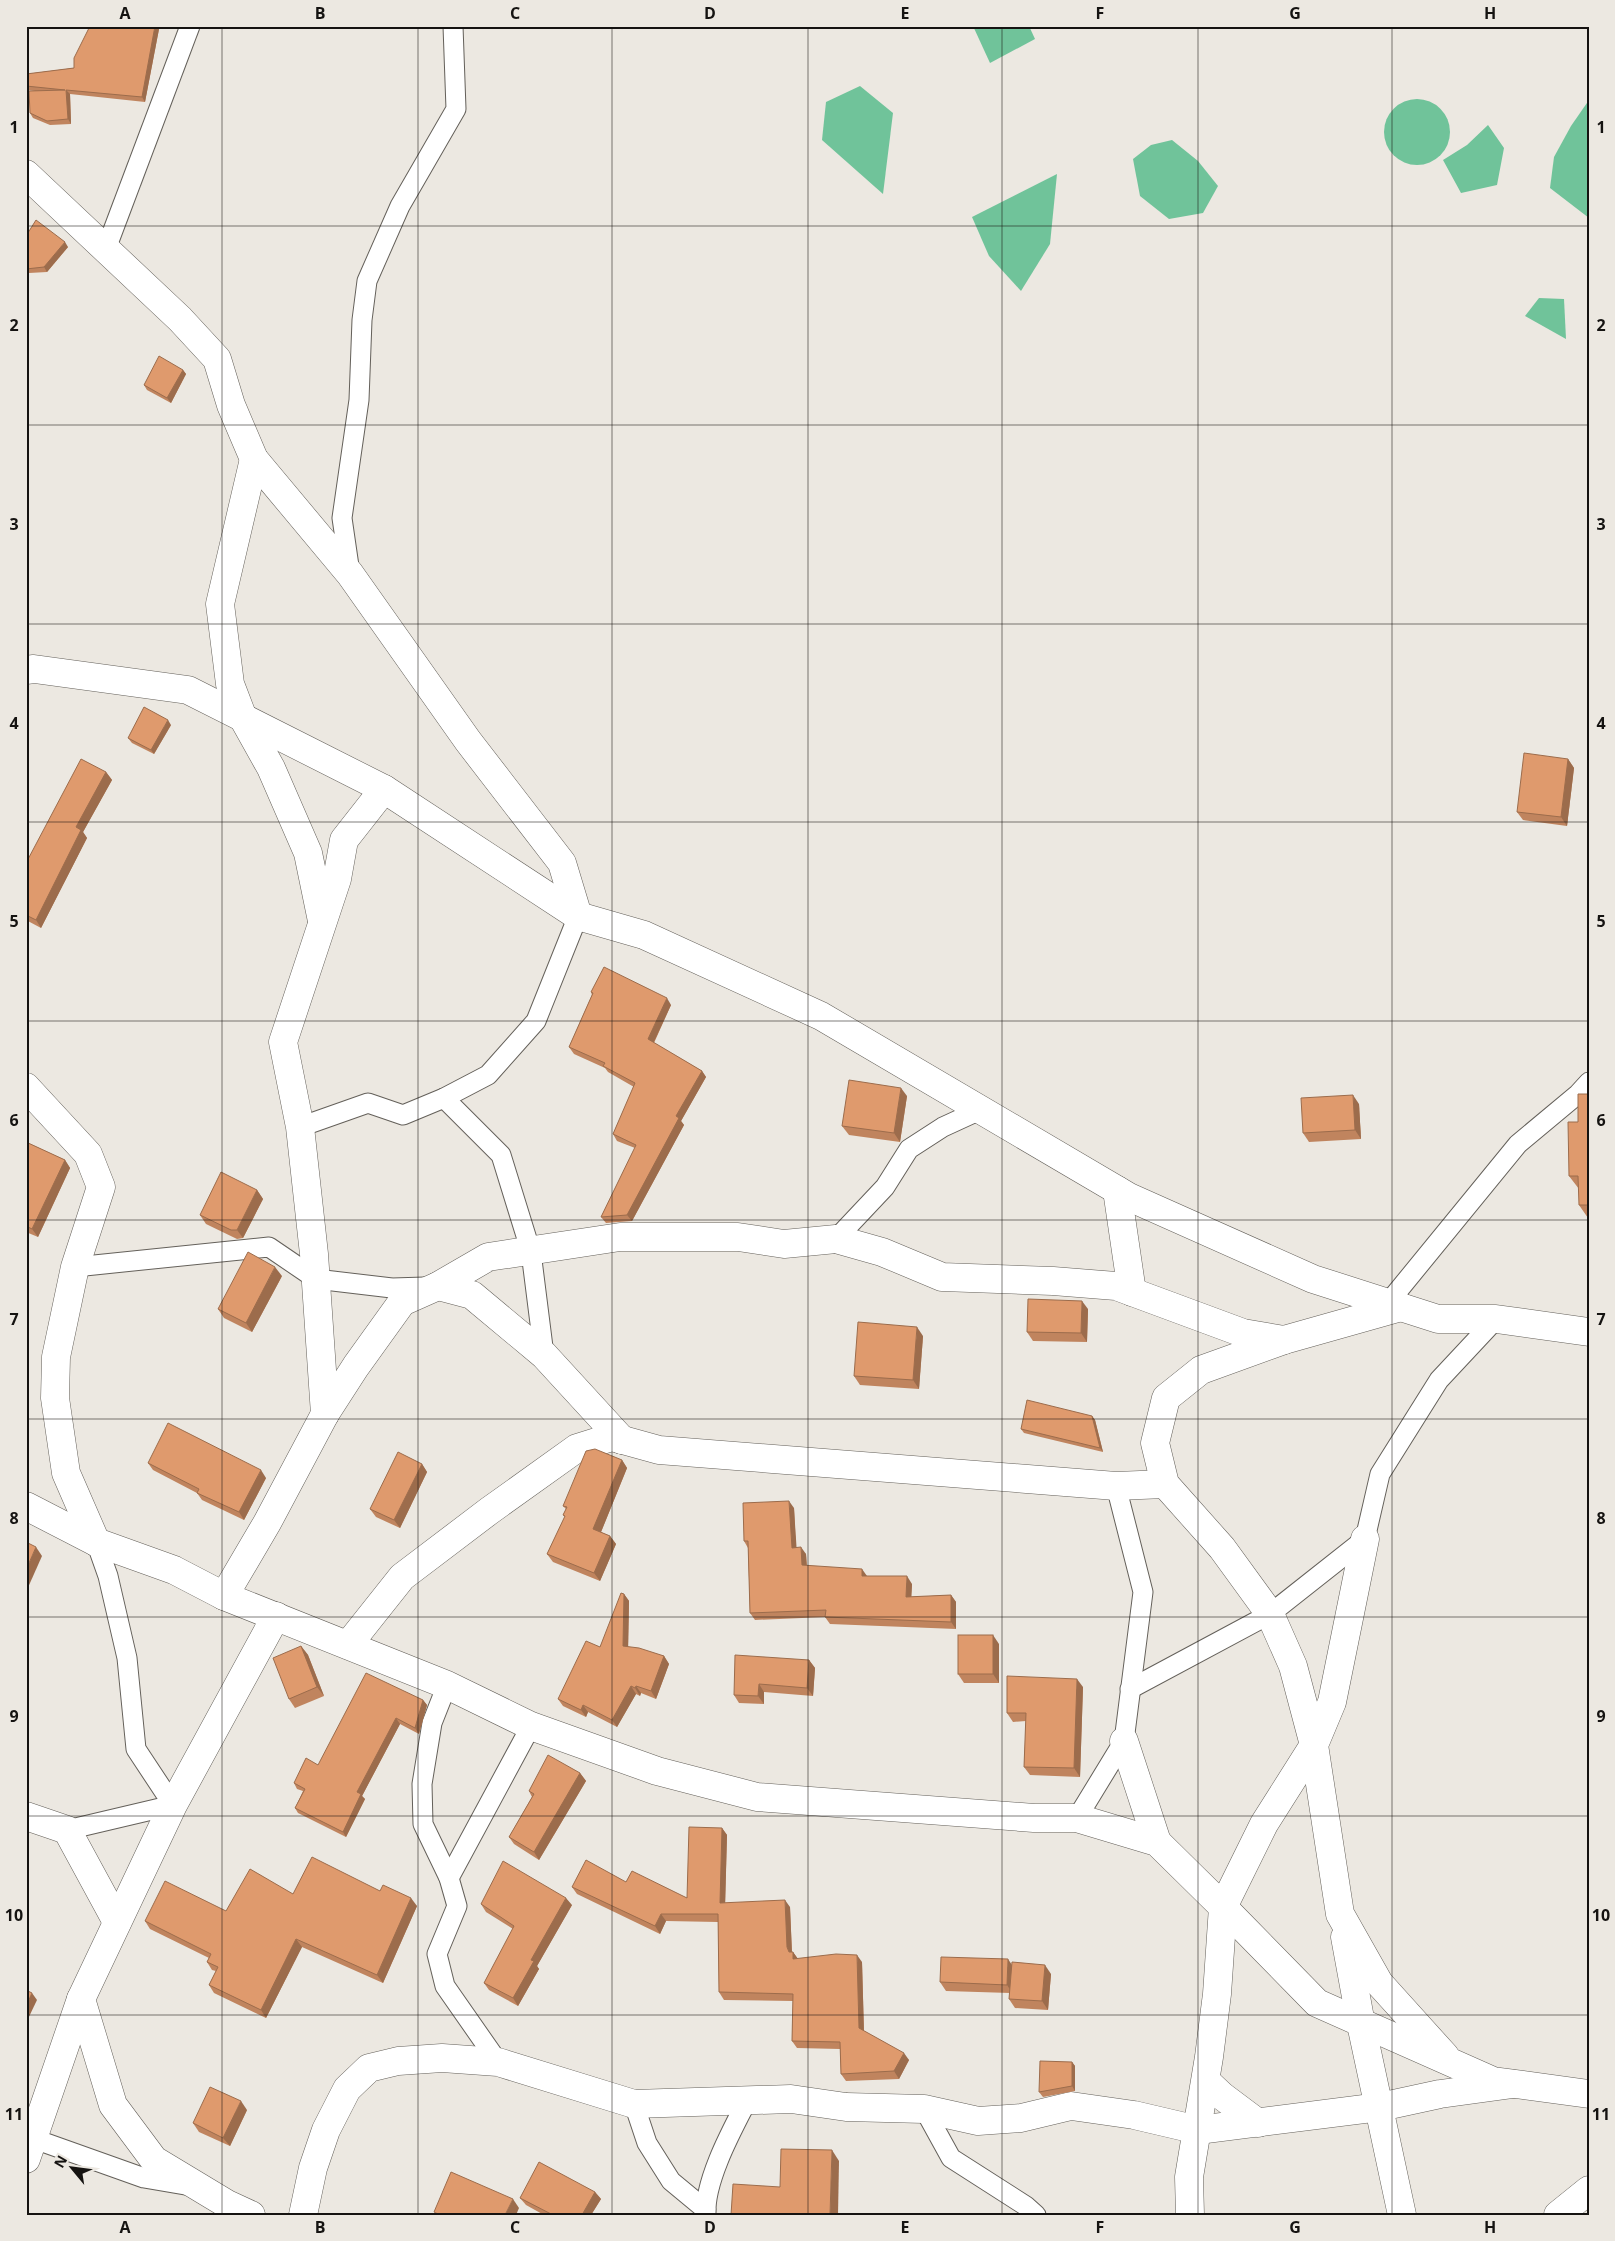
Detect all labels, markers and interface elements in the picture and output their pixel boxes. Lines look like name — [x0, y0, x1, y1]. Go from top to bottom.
text: A — [119, 2, 131, 24]
text: B — [315, 2, 325, 24]
text: C — [510, 2, 520, 24]
text: D — [704, 2, 716, 24]
text: E — [901, 2, 910, 24]
text: F — [1096, 2, 1104, 24]
text: G — [1289, 2, 1301, 24]
text: H — [1484, 2, 1496, 24]
text: 1 — [9, 116, 19, 138]
text: 1 — [1596, 116, 1606, 138]
text: 2 — [9, 314, 19, 336]
text: 2 — [1596, 314, 1606, 336]
text: 3 — [9, 513, 19, 535]
text: 3 — [1596, 513, 1606, 535]
text: 4 — [9, 712, 19, 734]
text: 4 — [1596, 712, 1606, 734]
text: 5 — [9, 910, 19, 932]
text: 5 — [1596, 910, 1606, 932]
text: 6 — [9, 1109, 19, 1131]
text: 6 — [1596, 1109, 1606, 1131]
text: 7 — [9, 1308, 19, 1330]
text: 7 — [1596, 1308, 1606, 1330]
text: 8 — [9, 1507, 19, 1529]
text: 8 — [1596, 1507, 1606, 1529]
text: 9 — [9, 1705, 19, 1727]
text: 9 — [1596, 1705, 1606, 1727]
text: 10 — [5, 1904, 23, 1926]
text: 10 — [1592, 1904, 1610, 1926]
text: 11 — [5, 2103, 23, 2125]
text: 11 — [1592, 2103, 1610, 2125]
north arrow — [48, 2144, 98, 2194]
text: N — [49, 2152, 71, 2171]
text: A — [119, 2216, 131, 2238]
text: B — [315, 2216, 325, 2238]
text: C — [510, 2216, 520, 2238]
text: D — [704, 2216, 716, 2238]
text: E — [901, 2216, 910, 2238]
text: F — [1096, 2216, 1104, 2238]
text: G — [1289, 2216, 1301, 2238]
text: H — [1484, 2216, 1496, 2238]

